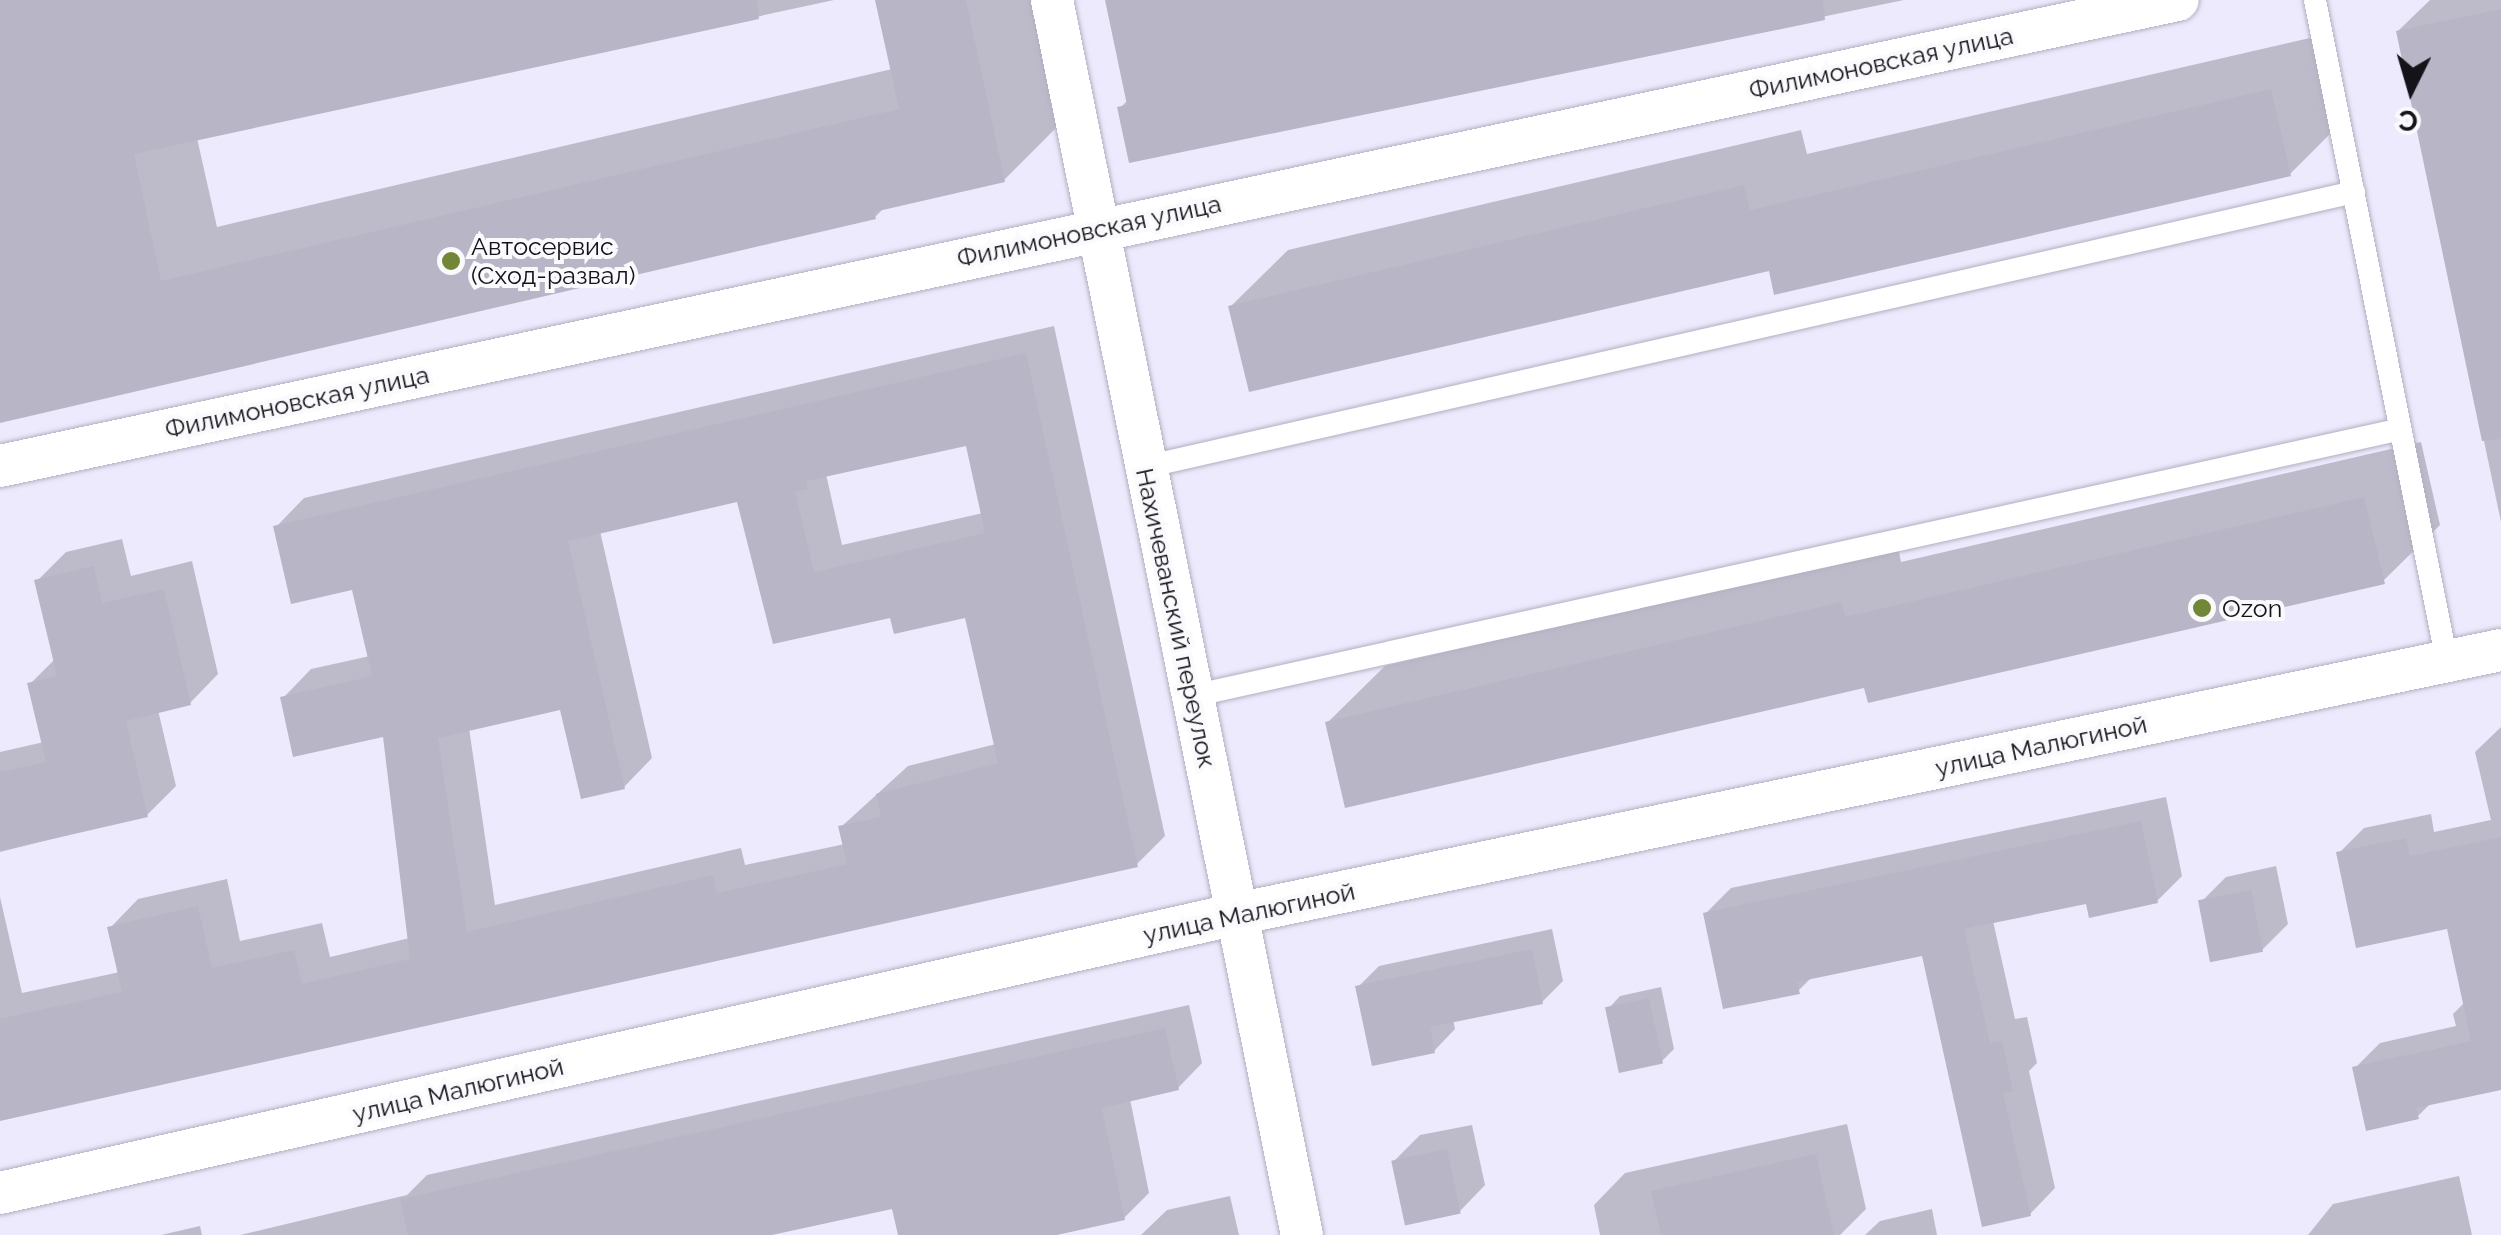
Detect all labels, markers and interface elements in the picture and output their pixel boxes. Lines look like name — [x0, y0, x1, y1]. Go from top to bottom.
street label: Филимоновская улица — [1746, 20, 2016, 106]
north arrow — [2361, 40, 2461, 140]
text: С — [2397, 103, 2419, 138]
street label: Филимоновская улица — [954, 188, 1224, 274]
place label: Автосервис (Сход-развал) — [471, 232, 635, 291]
marker: Автосервис (Сход-развал) — [440, 250, 462, 272]
street label: Филимоновская улица — [162, 359, 432, 445]
street label: Нахичеванский переулок — [1130, 465, 1222, 771]
place label: Ozon — [2222, 593, 2282, 623]
marker: Ozon — [2191, 597, 2213, 619]
street label: улица Малюгиной — [1932, 709, 2150, 783]
street label: улица Малюгиной — [1140, 876, 1358, 950]
street label: улица Малюгиной — [350, 1051, 566, 1129]

